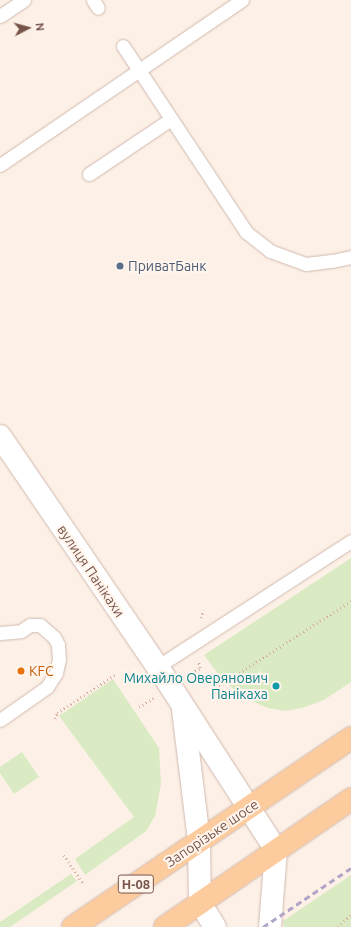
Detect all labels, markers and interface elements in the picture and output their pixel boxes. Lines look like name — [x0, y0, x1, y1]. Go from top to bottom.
north arrow — [8, 8, 48, 48]
text: N — [34, 22, 46, 31]
place label: ПриватБанк — [128, 258, 206, 274]
marker: ПриватБанк — [115, 261, 125, 271]
street label: вулиця Панікахи — [54, 522, 128, 620]
place label: KFC — [29, 663, 53, 679]
marker: KFC — [16, 666, 26, 676]
place label: Михайло Оверянович Панікаха — [124, 670, 268, 702]
marker: Михайло Оверянович Панікаха — [271, 681, 281, 691]
street label: Запорізьке шосе — [162, 796, 262, 870]
road number: Н-08 — [117, 873, 155, 895]

